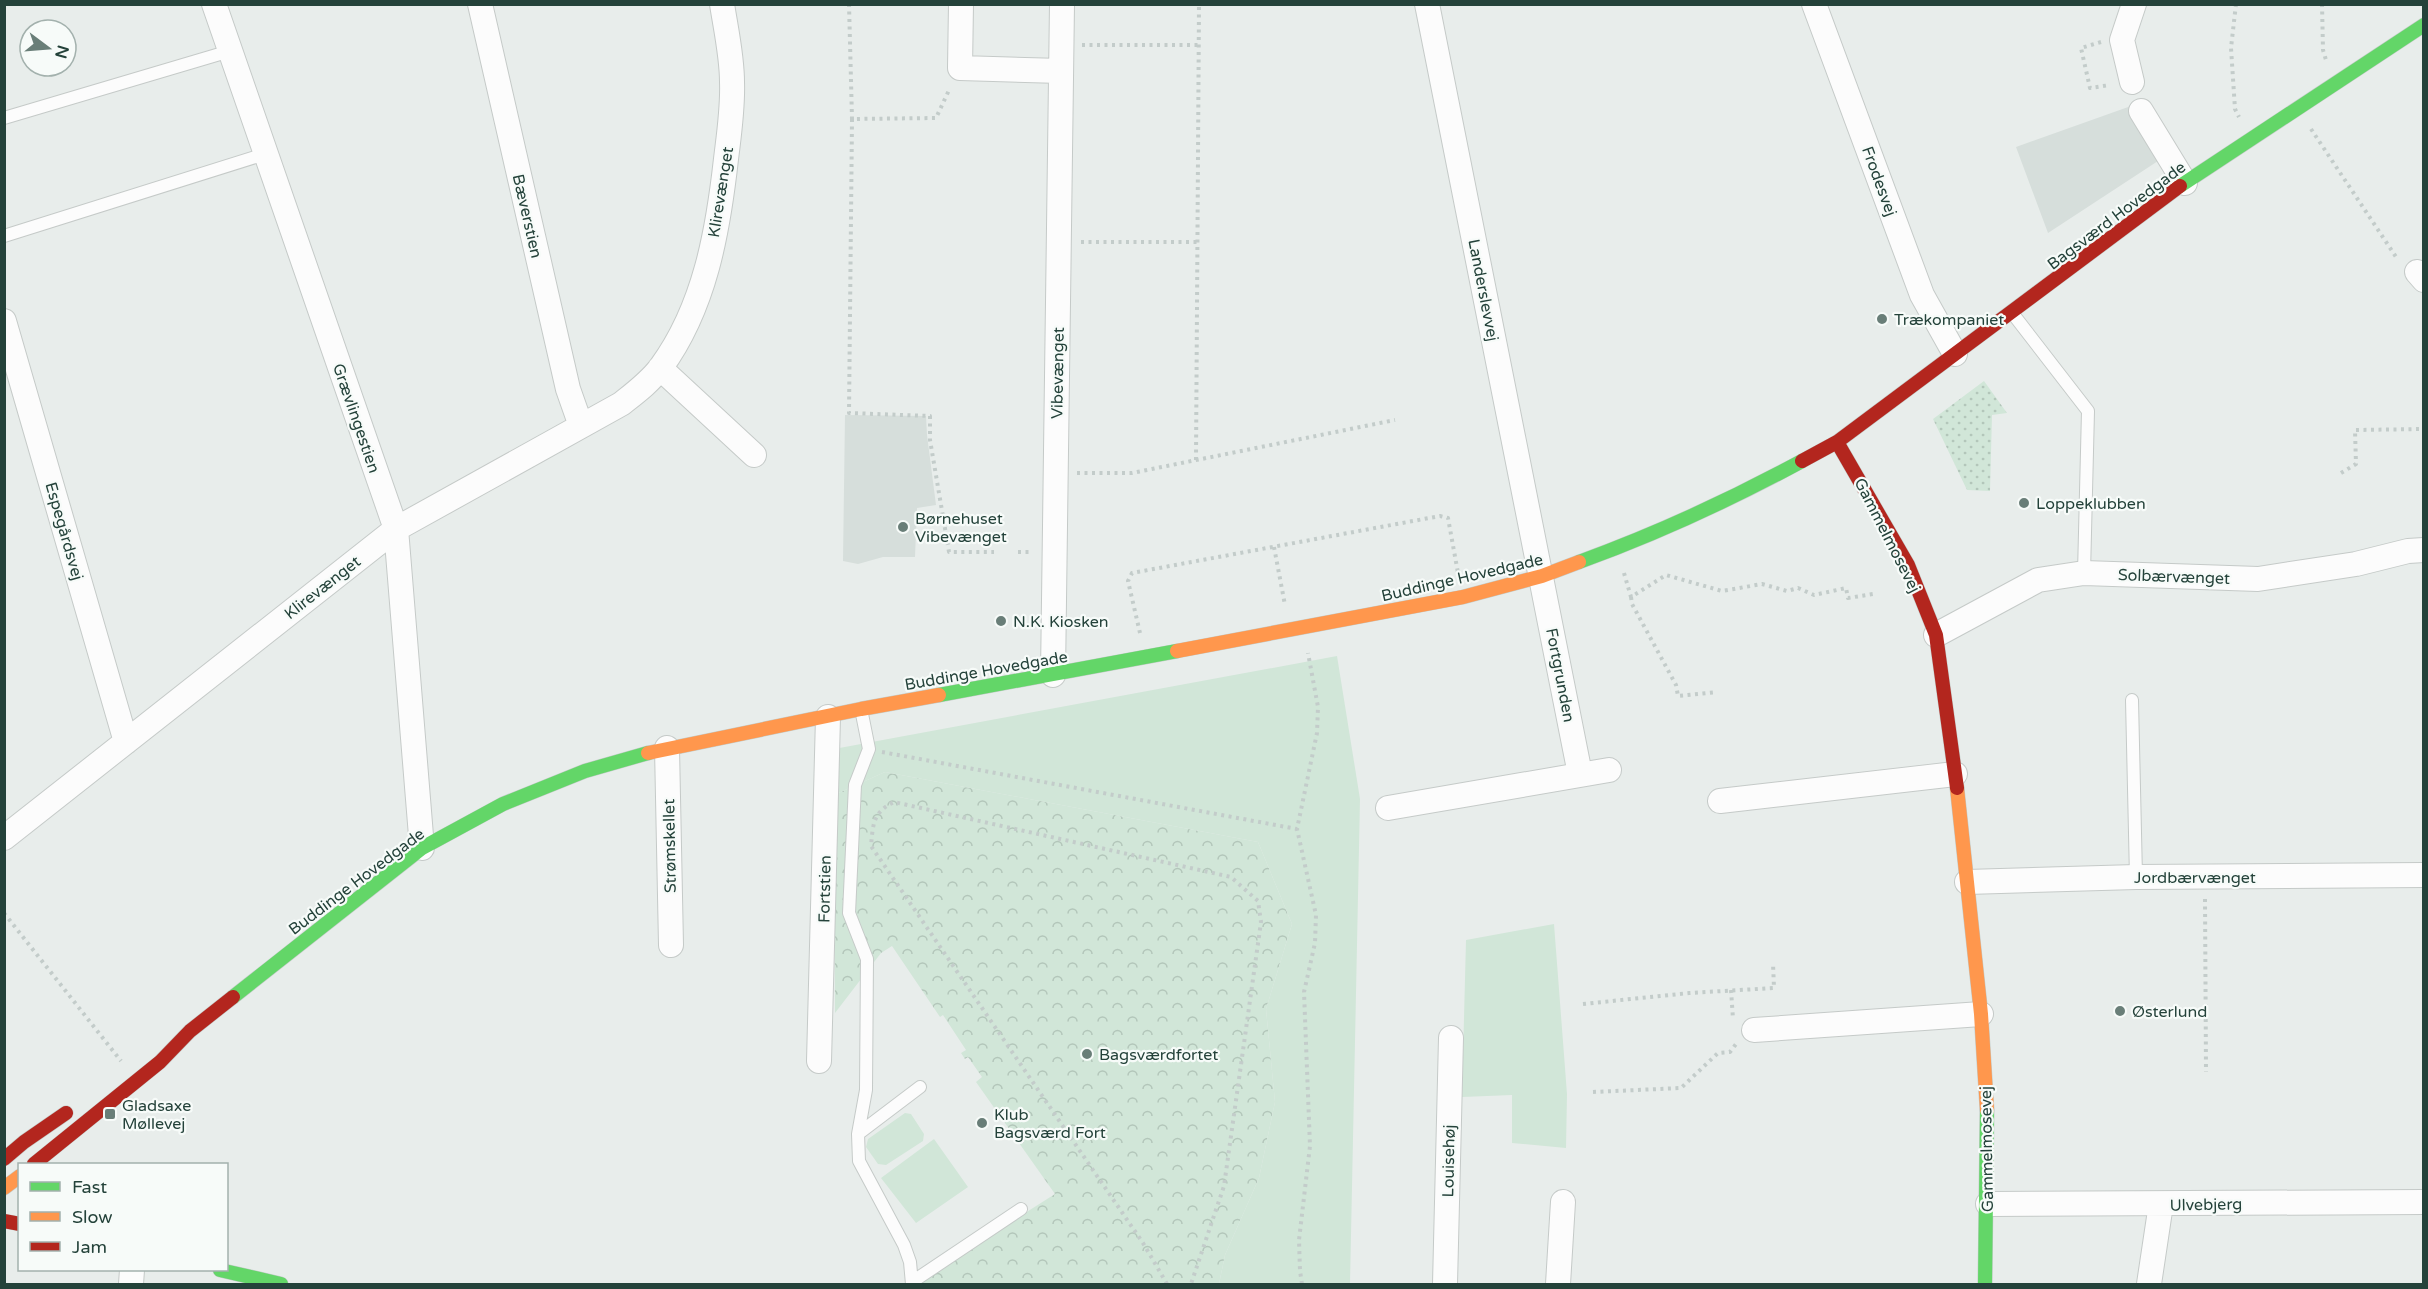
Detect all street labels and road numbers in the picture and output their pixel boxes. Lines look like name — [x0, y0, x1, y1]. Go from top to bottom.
street label: Frodesvej — [1857, 144, 1901, 219]
street label: Klirevænget — [704, 145, 738, 239]
street label: Bagsværd Hovedgade — [2043, 157, 2190, 274]
street label: Bæverstien — [508, 172, 546, 260]
street label: Landerslevvej — [1463, 237, 1503, 343]
street label: Vibevænget — [1047, 327, 1069, 419]
street label: Grævlingestien — [328, 361, 384, 476]
street label: Gammelmosevej — [1850, 475, 1925, 596]
street label: Espegårdsvej — [40, 480, 88, 583]
street label: Buddinge Hovedgade — [1379, 550, 1545, 606]
street label: Klirevænget — [280, 552, 365, 624]
street label: Solbærvænget — [2117, 565, 2230, 589]
street label: Fortgrunden — [1541, 626, 1579, 724]
street label: Buddinge Hovedgade — [903, 647, 1069, 695]
street label: Strømskellet — [659, 799, 681, 893]
street label: Buddinge Hovedgade — [285, 824, 429, 939]
street label: Fortstien — [814, 855, 836, 923]
street label: Jordbærvænget — [2134, 868, 2256, 888]
street label: Gammelmosevej — [1976, 1086, 1998, 1212]
street label: Louisehøj — [1438, 1124, 1460, 1198]
street label: Ulvebjerg — [2170, 1194, 2242, 1216]

